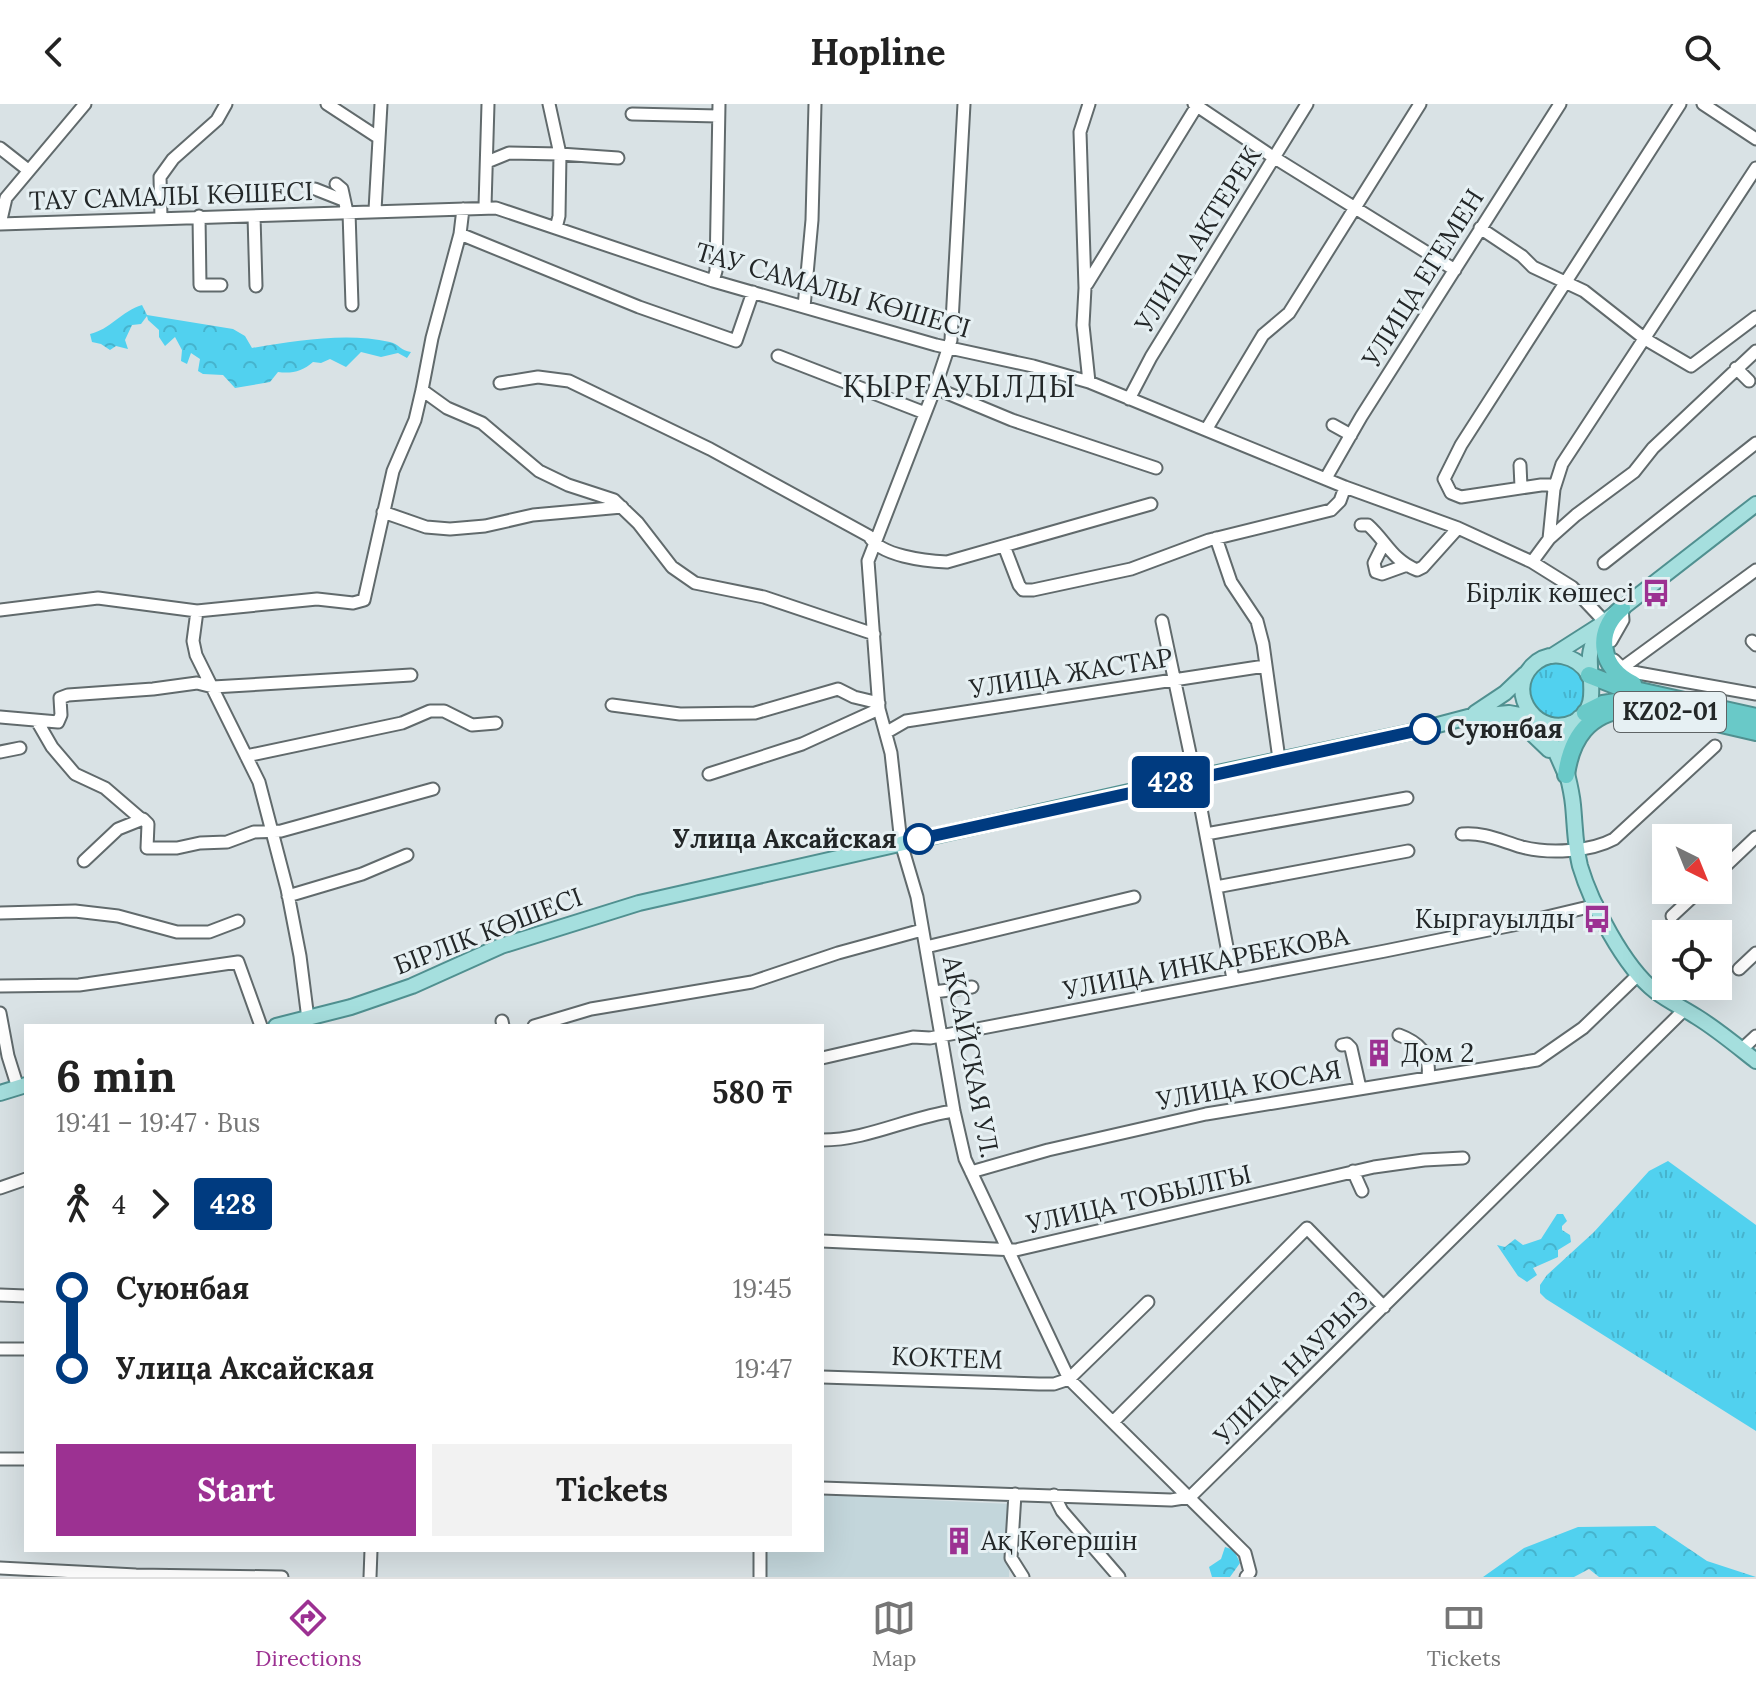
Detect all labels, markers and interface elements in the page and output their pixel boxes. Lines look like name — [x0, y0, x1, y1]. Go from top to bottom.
text: Hopline — [810, 29, 946, 75]
icon: back — [32, 30, 76, 74]
icon: search — [1680, 30, 1724, 74]
street label: УЛИЦА АКТЕРЕК — [1127, 139, 1268, 339]
street label: ТАУ САМАЛЫ КӨШЕСІ — [28, 174, 314, 217]
street label: УЛИЦА ЕГЕМЕН — [1354, 182, 1491, 374]
street label: ТАУ САМАЛЫ КӨШЕСІ — [692, 234, 974, 345]
district label: ҚЫРҒАУЫЛДЫ — [843, 367, 1077, 405]
place label: Бірлік көшесі — [1466, 576, 1634, 609]
bus stop icon: Бірлік көшесі — [1641, 578, 1671, 608]
street label: УЛИЦА ЖАСТАР — [966, 640, 1175, 705]
road number: KZ02-01 — [1614, 692, 1726, 732]
place label: Суюнбая — [1447, 712, 1563, 745]
marker: Суюнбая — [1410, 714, 1440, 744]
line badge: 428 — [1125, 756, 1217, 808]
text: 428 — [1148, 764, 1194, 800]
place label: Улица Аксайская — [673, 822, 897, 855]
marker: Улица Аксайская — [904, 824, 934, 854]
north arrow — [1652, 824, 1732, 904]
map controls — [1652, 824, 1732, 1000]
street label: БІРЛІК КӨШЕСІ — [389, 879, 587, 982]
place label: Кыргауылды — [1415, 902, 1575, 935]
bus stop icon: Кыргауылды — [1582, 904, 1612, 934]
street label: УЛИЦА ИНКАРБЕКОВА — [1059, 918, 1352, 1007]
button: locate — [1652, 920, 1732, 1000]
street label: АКСАЙСКАЯ УЛ. — [936, 952, 1007, 1161]
place label: Дом 2 — [1401, 1036, 1474, 1069]
building icon: Дом 2 — [1364, 1038, 1394, 1068]
text: 6 min — [56, 1048, 176, 1104]
street label: УЛИЦА КОСАЯ — [1153, 1052, 1344, 1117]
text: 580 ₸ — [712, 1073, 792, 1111]
text: 19:41 – 19:47 · Bus — [56, 1106, 260, 1139]
street label: УЛИЦА ТОБЫЛГЫ — [1022, 1157, 1254, 1241]
icon: walk — [56, 1182, 100, 1226]
icon: forward — [138, 1182, 182, 1226]
text: 428 — [210, 1186, 256, 1222]
text: 4 — [112, 1188, 126, 1221]
text: Суюнбая — [116, 1269, 250, 1307]
text: 19:45 — [733, 1272, 792, 1305]
street label: УЛИЦА НАУРЫЗ — [1206, 1284, 1375, 1452]
street label: КОКТЕМ — [891, 1339, 1003, 1376]
text: Улица Аксайская — [116, 1349, 374, 1387]
text: 19:47 — [735, 1352, 792, 1385]
button: Start — [56, 1444, 416, 1536]
button: Tickets — [432, 1444, 792, 1536]
place label: Ақ Көгершін — [980, 1524, 1138, 1557]
building icon: Ақ Көгершін — [944, 1526, 974, 1556]
tab: Directions — [255, 1596, 362, 1672]
tab: Map — [872, 1596, 917, 1672]
tab: Tickets — [1427, 1596, 1501, 1672]

